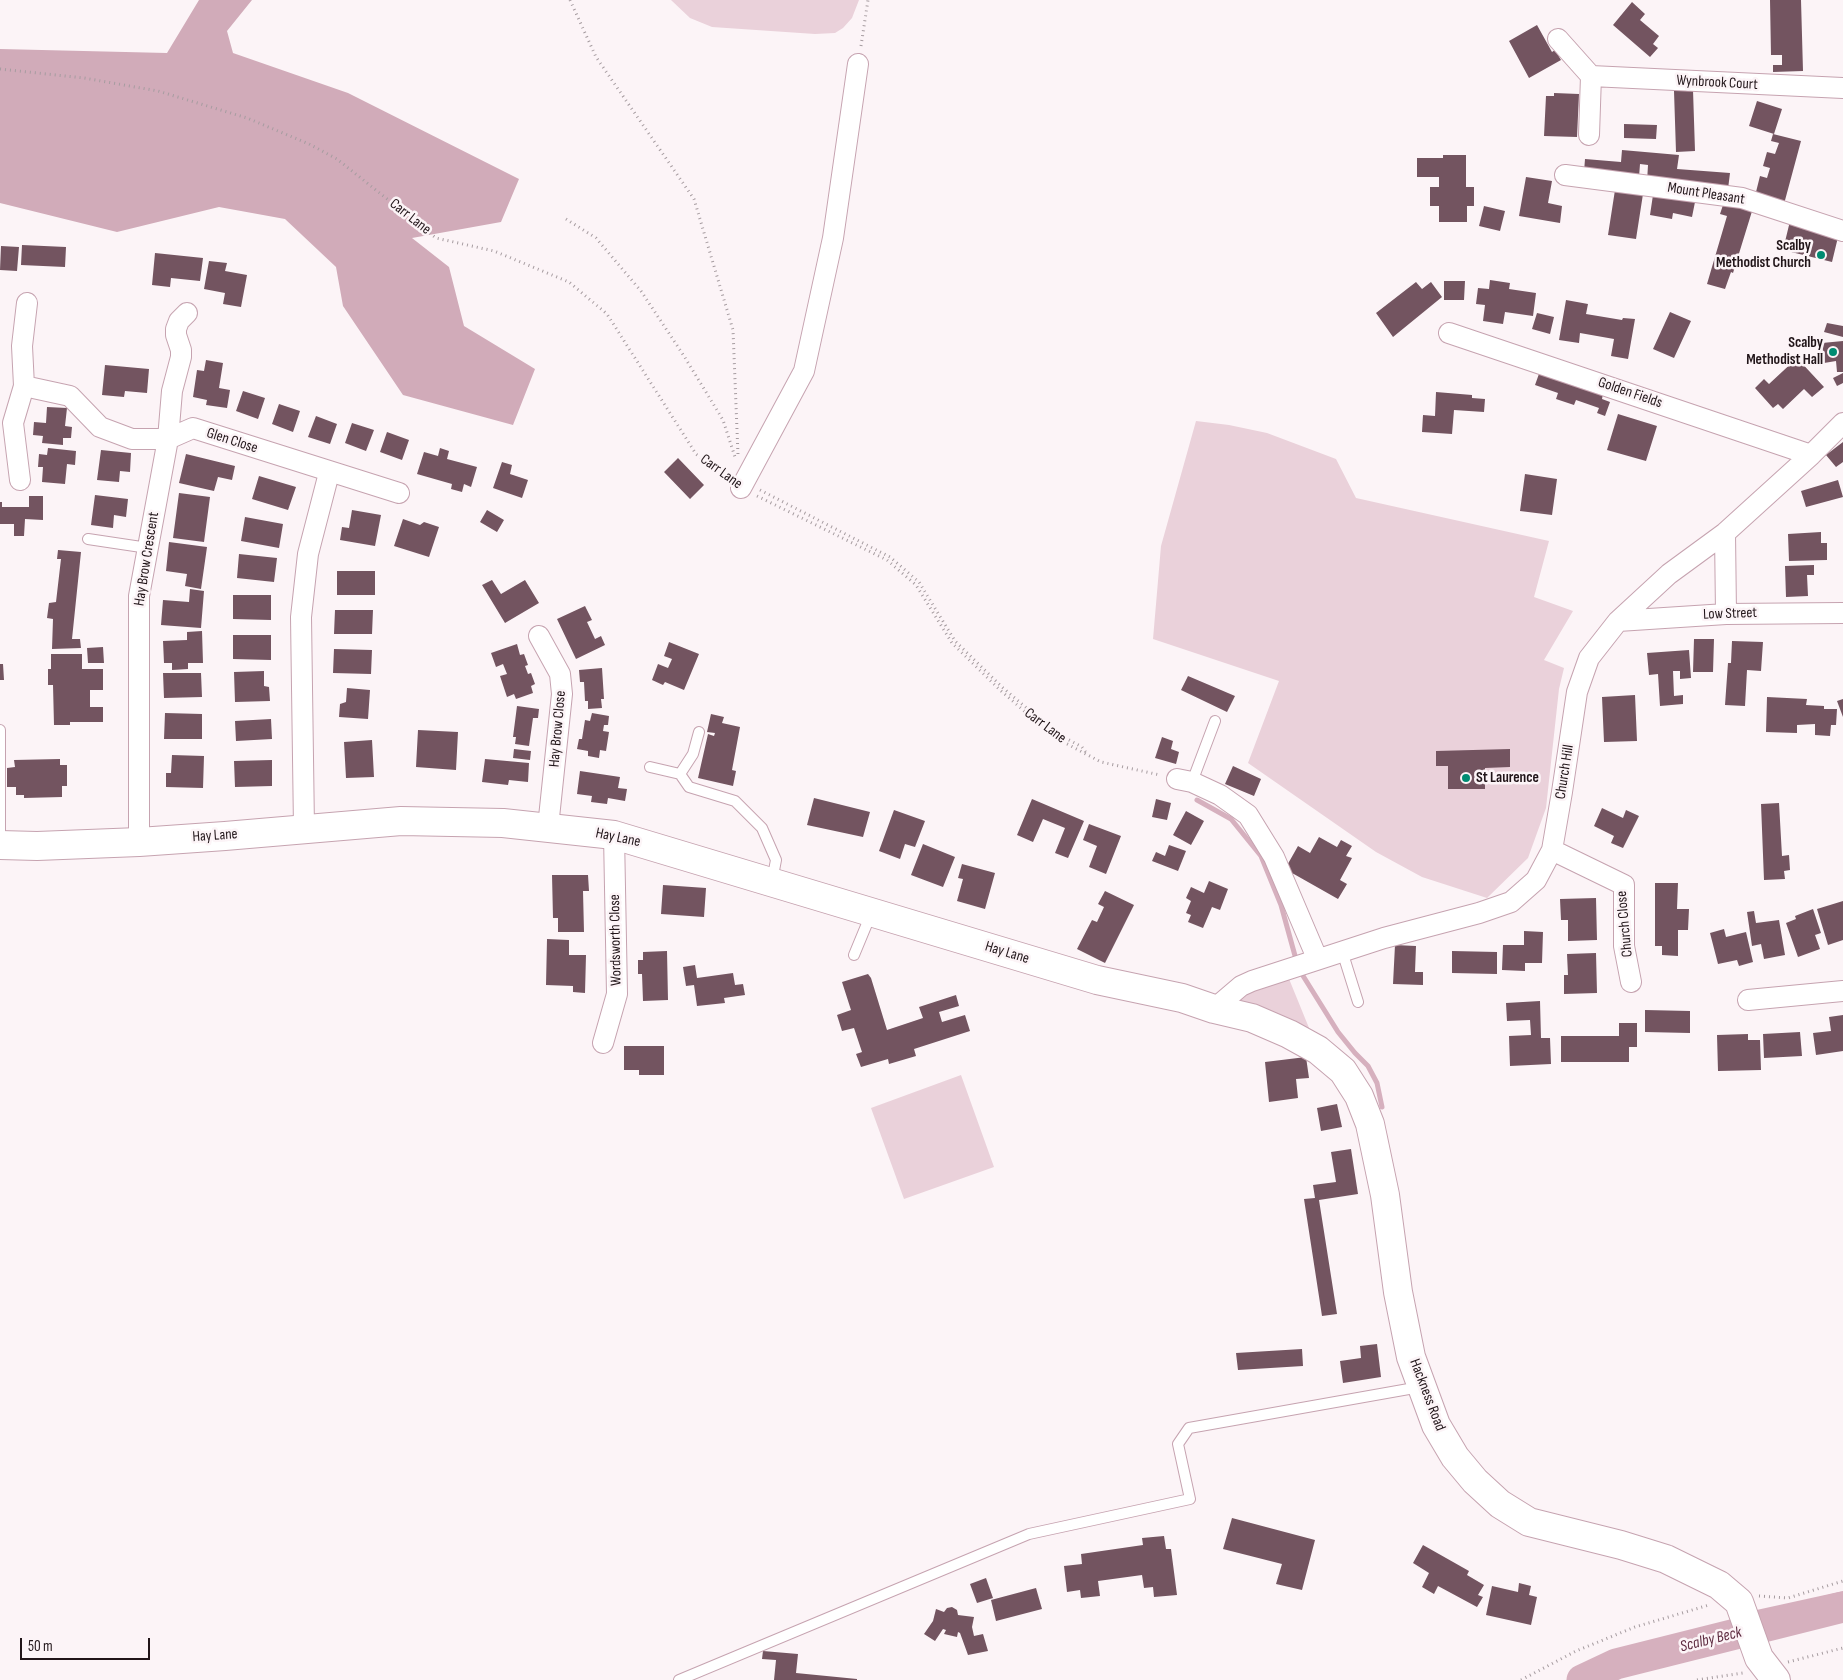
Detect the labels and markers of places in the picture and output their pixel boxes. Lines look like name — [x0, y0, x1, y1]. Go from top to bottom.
place label: Scalby Methodist Church — [1716, 237, 1811, 272]
marker: Scalby Methodist Church — [1815, 249, 1827, 261]
place label: Scalby Methodist Hall — [1746, 334, 1823, 369]
marker: Scalby Methodist Hall — [1827, 346, 1839, 358]
place label: St Laurence — [1476, 769, 1539, 787]
marker: St Laurence — [1460, 772, 1472, 784]

